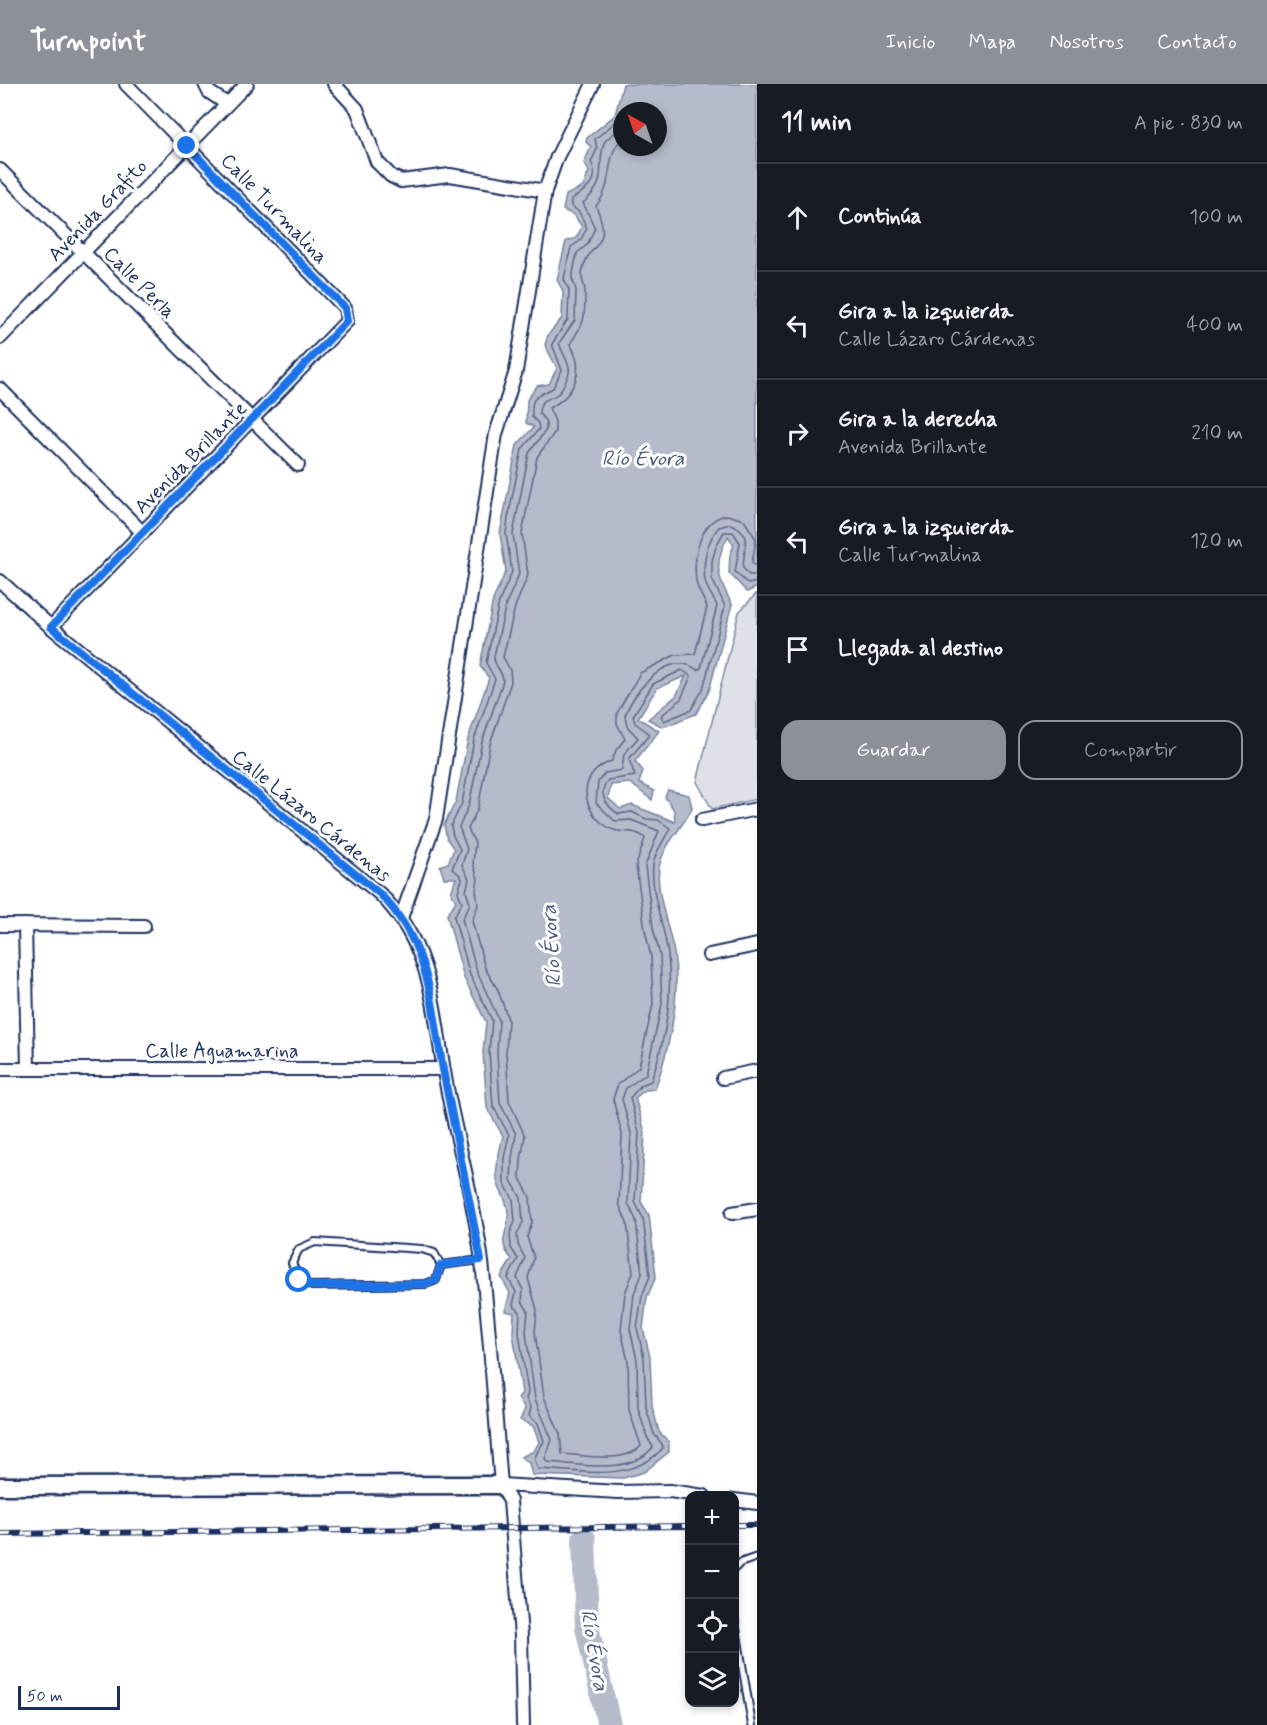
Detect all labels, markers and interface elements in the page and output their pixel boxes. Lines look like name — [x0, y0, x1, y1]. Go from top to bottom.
text: Turnpoint — [30, 24, 146, 61]
text: Inicio — [886, 28, 936, 56]
text: Mapa — [969, 28, 1016, 56]
text: Nosotros — [1049, 28, 1124, 56]
text: Contacto — [1157, 28, 1237, 56]
north arrow — [613, 102, 667, 156]
text: 11 min — [781, 106, 852, 140]
text: A pie · 830 m — [1134, 110, 1243, 137]
route end — [173, 132, 199, 158]
street label: Calle Turmalina — [214, 148, 334, 270]
street label: Avenida Grafito — [42, 154, 154, 268]
icon: ahead — [781, 201, 814, 234]
text: Continúa — [838, 203, 922, 231]
text: 100 m — [1189, 204, 1243, 231]
street label: Calle Perla — [97, 241, 181, 325]
text: Gira a la izquierda — [838, 298, 1013, 326]
icon: left — [781, 309, 814, 342]
text: 400 m — [1187, 312, 1243, 339]
text: Calle Lázaro Cárdenas — [838, 326, 1035, 353]
street label: Avenida Brillante — [129, 396, 254, 520]
text: Gira a la derecha — [838, 406, 998, 434]
icon: right — [781, 417, 814, 450]
text: 210 m — [1191, 420, 1243, 447]
text: Avenida Brillante — [838, 434, 987, 461]
water label: Río Évora — [602, 445, 684, 473]
text: Gira a la izquierda — [838, 514, 1013, 542]
icon: left — [781, 525, 814, 558]
text: 120 m — [1190, 528, 1243, 555]
text: Calle Turmalina — [838, 542, 982, 569]
icon: arrive — [781, 633, 814, 666]
text: Llegada al destino — [838, 635, 1003, 663]
button: Guardar — [781, 720, 1006, 780]
button: Compartir — [1018, 720, 1243, 780]
street label: Calle Lázaro Cárdenas — [226, 744, 396, 889]
water label: Río Évora — [535, 904, 569, 988]
street label: Calle Aguamarina — [145, 1038, 299, 1065]
route start — [285, 1266, 311, 1292]
map controls — [685, 1491, 739, 1707]
button: + — [685, 1491, 739, 1545]
button: − — [685, 1545, 739, 1599]
button: locate — [685, 1599, 739, 1653]
water label: Río Évora — [573, 1607, 615, 1693]
button: layers — [685, 1653, 739, 1707]
scale bar — [18, 1683, 120, 1710]
text: 50 m — [27, 1686, 63, 1707]

